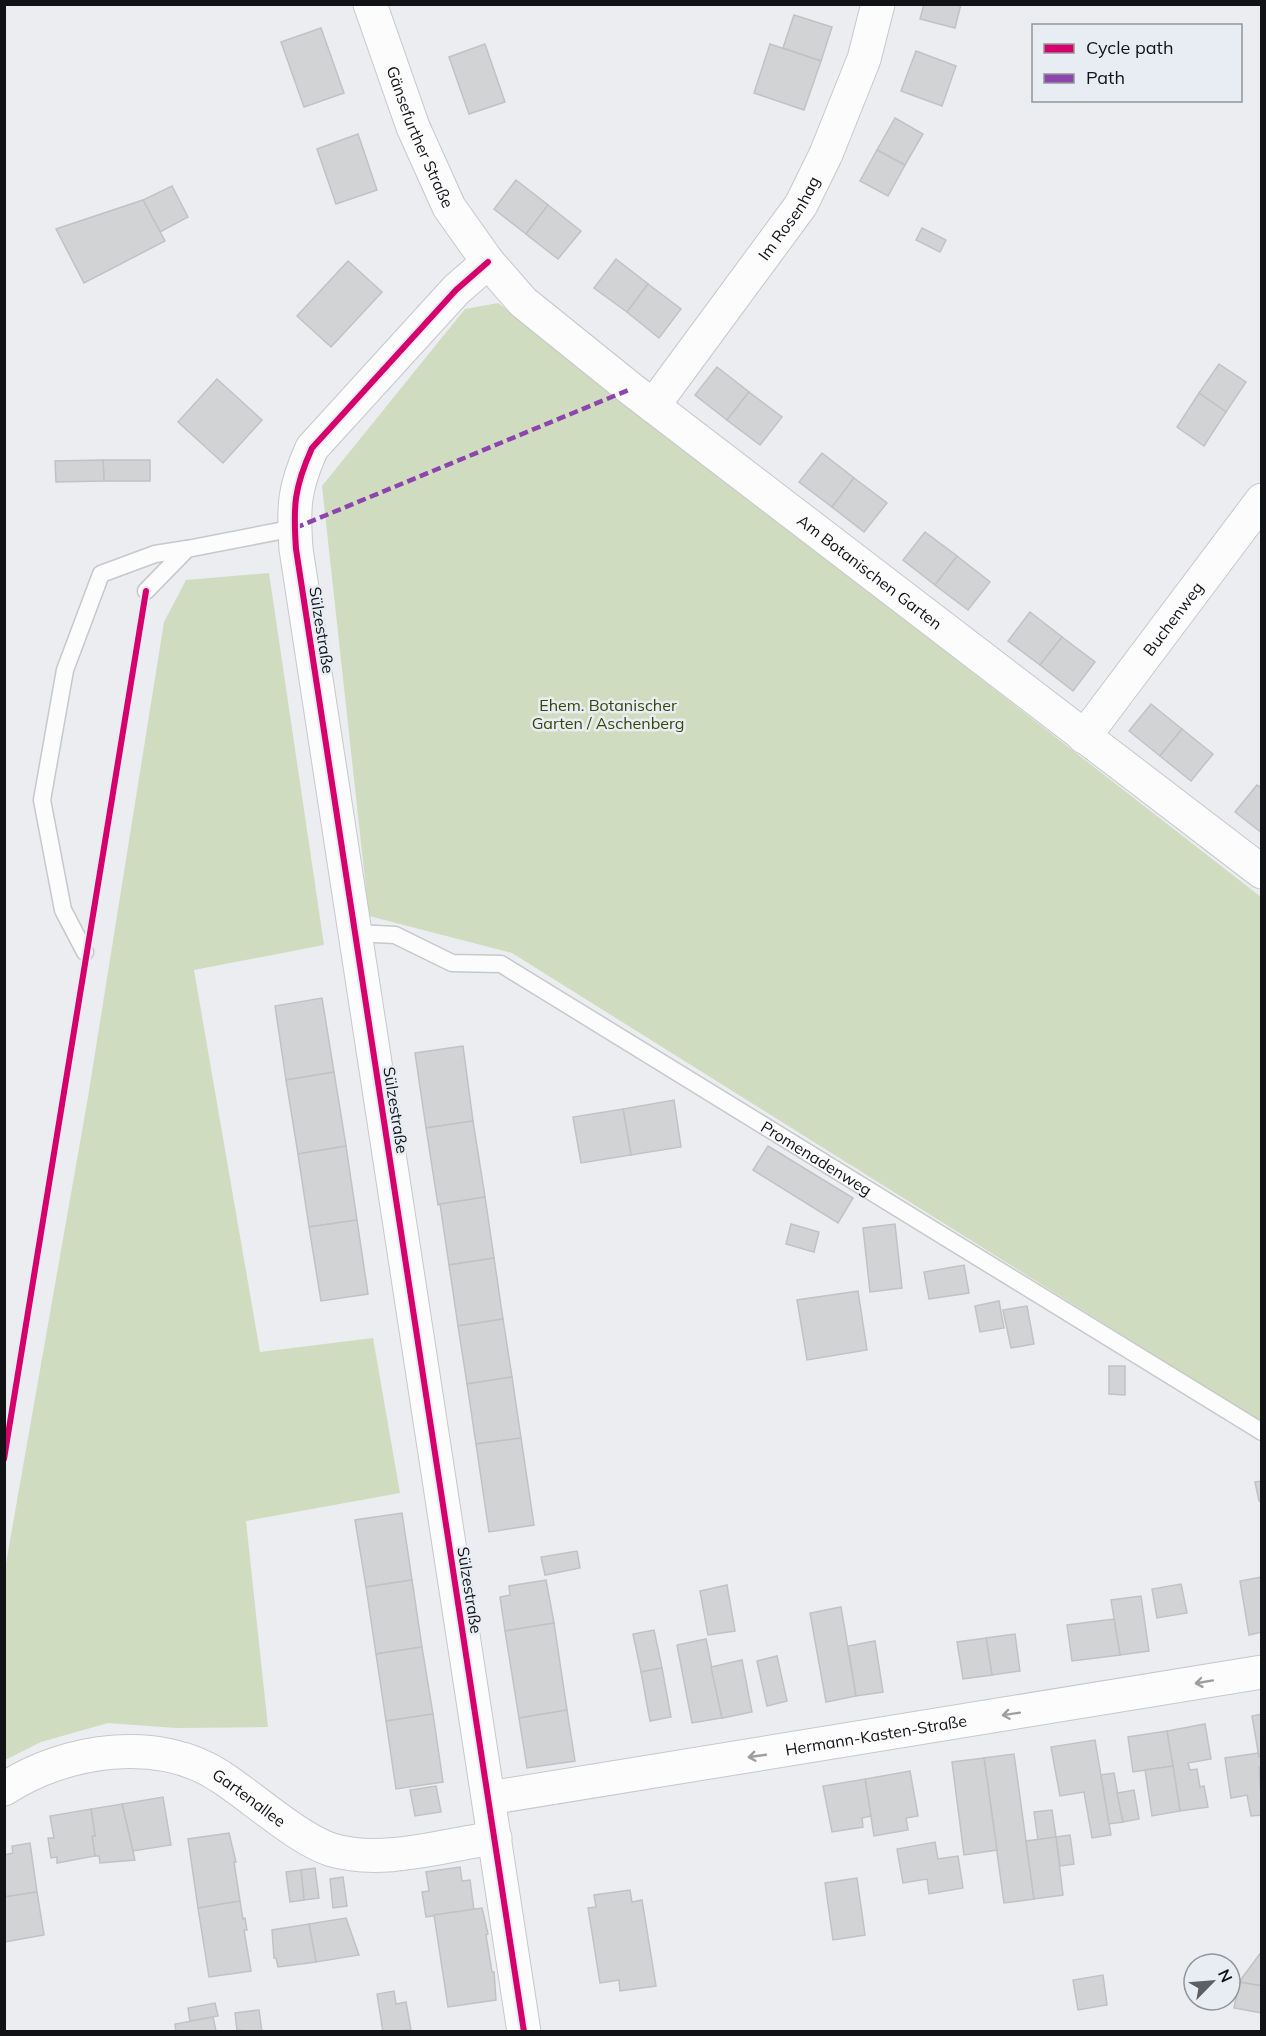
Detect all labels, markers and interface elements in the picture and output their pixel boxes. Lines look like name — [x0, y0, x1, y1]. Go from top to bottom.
legend — [1032, 24, 1242, 102]
text: Cycle path — [1086, 36, 1173, 59]
street label: Gänsefurther Straße — [382, 63, 458, 211]
text: Path — [1086, 66, 1125, 89]
street label: Im Rosenhag — [754, 173, 824, 264]
street label: Am Botanischen Garten — [793, 510, 946, 634]
street label: Buchenweg — [1139, 578, 1207, 660]
street label: Sülzestraße — [305, 585, 339, 675]
park label: Ehem. Botanischer Garten / Aschenberg — [532, 695, 684, 733]
street label: Sülzestraße — [379, 1065, 413, 1155]
street label: Promenadenweg — [757, 1116, 876, 1200]
street label: Sülzestraße — [453, 1545, 487, 1635]
one-way arrow — [1194, 1677, 1214, 1688]
one-way arrow — [1002, 1709, 1022, 1720]
street label: Hermann-Kasten-Straße — [784, 1710, 968, 1760]
one-way arrow — [748, 1751, 767, 1762]
street label: Gartenallee — [209, 1764, 290, 1831]
north arrow — [1182, 1952, 1242, 2012]
text: N — [1214, 1966, 1237, 1985]

